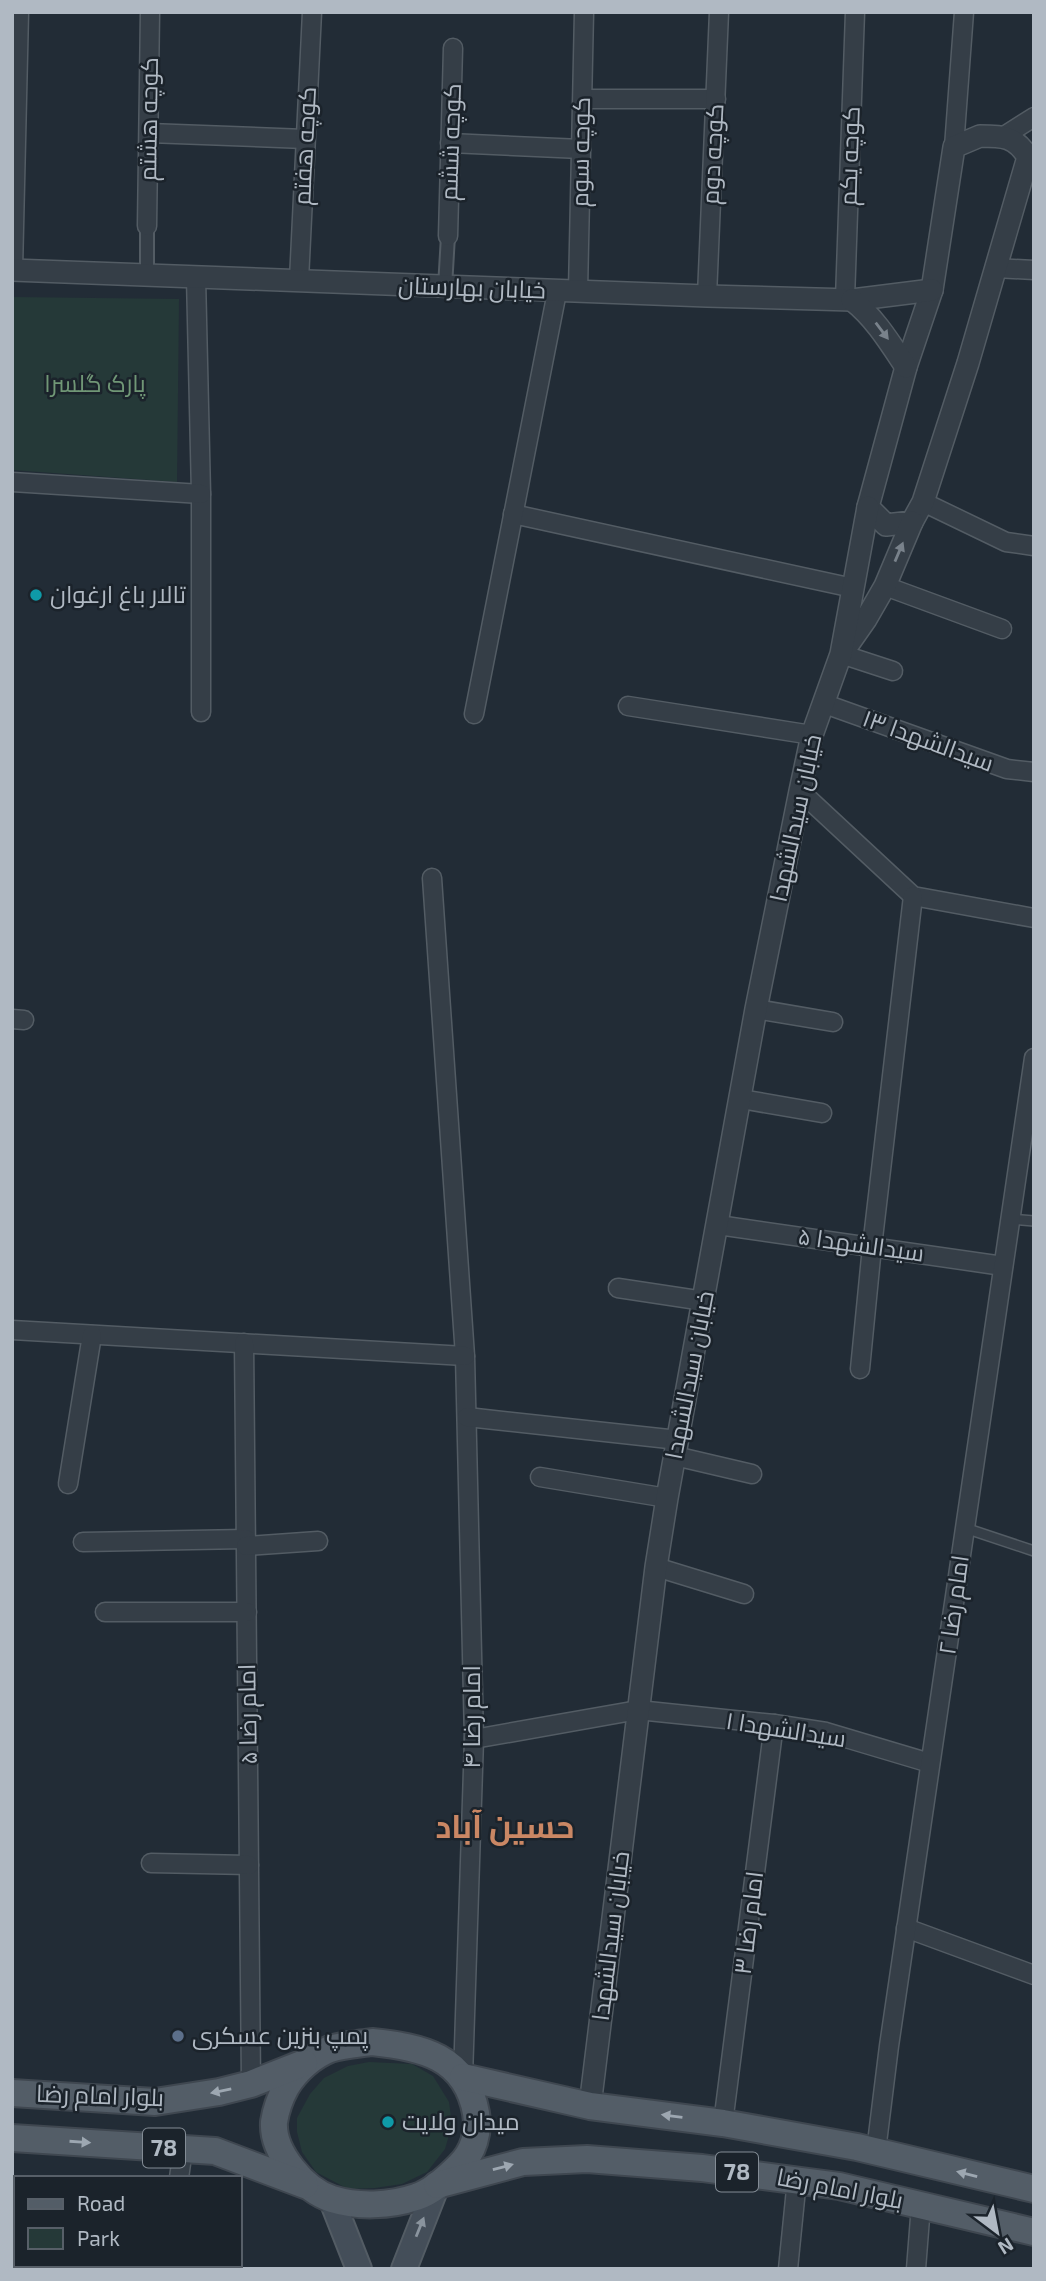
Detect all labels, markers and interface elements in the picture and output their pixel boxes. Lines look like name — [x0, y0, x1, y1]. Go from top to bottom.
street label: کوچه هشتم — [132, 57, 166, 181]
street label: کوچه ششم — [433, 83, 469, 201]
street label: کوچه هفتم — [286, 86, 324, 206]
street label: کوچه سوم — [564, 97, 598, 207]
street label: کوچه دوم — [694, 103, 732, 205]
street label: کوچه یکم — [832, 106, 868, 206]
street label: خیابان بهارستان — [398, 269, 546, 305]
one-way arrow — [874, 322, 888, 340]
park label: پارک گلسرا — [44, 368, 146, 400]
one-way arrow — [894, 542, 905, 563]
place label: تالار باغ ارغوان — [50, 579, 187, 611]
marker: تالار باغ ارغوان — [28, 587, 44, 603]
street label: سیدالشهدا ۱۳ — [859, 702, 998, 778]
street label: خیابان سیدالشهدا — [763, 731, 827, 904]
street label: سیدالشهدا ۵ — [796, 1220, 926, 1268]
street label: خیابان سیدالشهدا — [658, 1288, 720, 1462]
street label: امام رضا ۲ — [931, 1553, 977, 1657]
street label: امام رضا ۵ — [231, 1663, 265, 1765]
street label: امام رضا ۴ — [456, 1665, 488, 1769]
street label: سیدالشهدا ۱ — [724, 1705, 848, 1753]
district label: حسین آباد — [435, 1806, 575, 1846]
street label: خیابان سیدالشهدا — [585, 1849, 635, 2022]
street label: امام رضا ۳ — [727, 1869, 771, 1977]
place label: پمپ بنزین عسکری — [192, 2020, 369, 2052]
marker: پمپ بنزین عسکری — [170, 2028, 186, 2044]
street label: بلوار امام رضا — [35, 2078, 165, 2114]
one-way arrow — [210, 2085, 232, 2096]
place label: میدان ولایت — [402, 2106, 520, 2136]
one-way arrow — [661, 2111, 683, 2122]
marker: میدان ولایت — [380, 2114, 396, 2130]
road number: 78 — [143, 2128, 185, 2168]
one-way arrow — [70, 2137, 92, 2148]
road number: 78 — [716, 2152, 758, 2192]
street label: بلوار امام رضا — [774, 2161, 906, 2217]
one-way arrow — [492, 2162, 513, 2172]
one-way arrow — [956, 2168, 978, 2179]
legend — [14, 2176, 242, 2267]
text: Road — [77, 2190, 125, 2215]
north arrow — [962, 2197, 1032, 2267]
one-way arrow — [415, 2216, 426, 2237]
text: Park — [77, 2225, 120, 2250]
text: N — [994, 2233, 1018, 2260]

